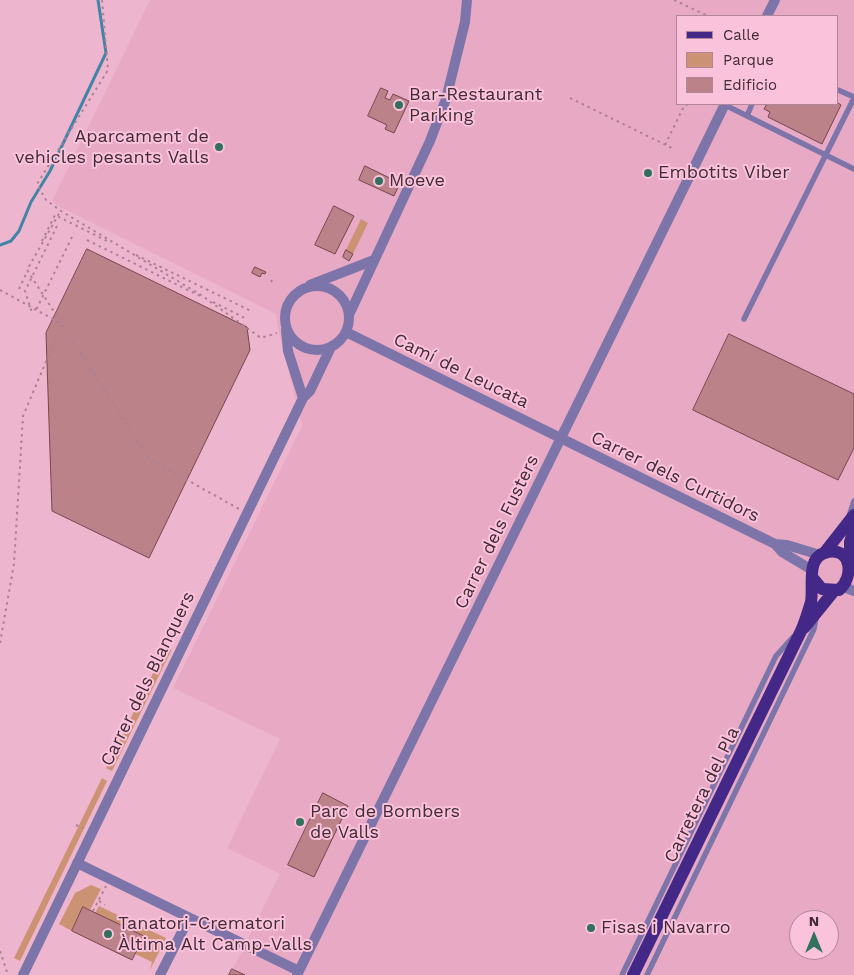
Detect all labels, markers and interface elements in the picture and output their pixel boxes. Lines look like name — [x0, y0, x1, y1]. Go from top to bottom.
legend — [676, 15, 839, 105]
text: Calle — [723, 26, 760, 44]
text: Parque — [723, 51, 774, 69]
text: Edificio — [723, 76, 777, 94]
place label: Bar-Restaurant Parking — [409, 84, 542, 126]
marker: Bar-Restaurant Parking — [393, 99, 405, 111]
place label: Aparcament de vehicles pesants Valls — [15, 126, 209, 168]
marker: Aparcament de vehicles pesants Valls — [213, 141, 225, 153]
place label: Embotits Viber — [658, 162, 790, 184]
marker: Embotits Viber — [642, 167, 654, 179]
place label: Moeve — [389, 170, 445, 192]
marker: Moeve — [373, 175, 385, 187]
street label: Camí de Leucata — [390, 329, 532, 413]
street label: Carrer dels Curtidors — [587, 427, 763, 527]
street label: Carrer dels Fusters — [450, 451, 544, 613]
street label: Carrer dels Blanquers — [96, 588, 200, 770]
street label: Carretera del Pla — [660, 724, 744, 866]
place label: Parc de Bombers de Valls — [310, 801, 460, 844]
marker: Parc de Bombers de Valls — [294, 816, 306, 828]
north arrow — [789, 910, 839, 960]
place label: Tanatori-Crematori Àltima Alt Camp-Valls — [118, 913, 312, 956]
text: N — [809, 913, 819, 929]
place label: Fisas i Navarro — [601, 917, 730, 939]
marker: Fisas i Navarro — [585, 922, 597, 934]
marker: Tanatori-Crematori Àltima Alt Camp-Valls — [102, 928, 114, 940]

